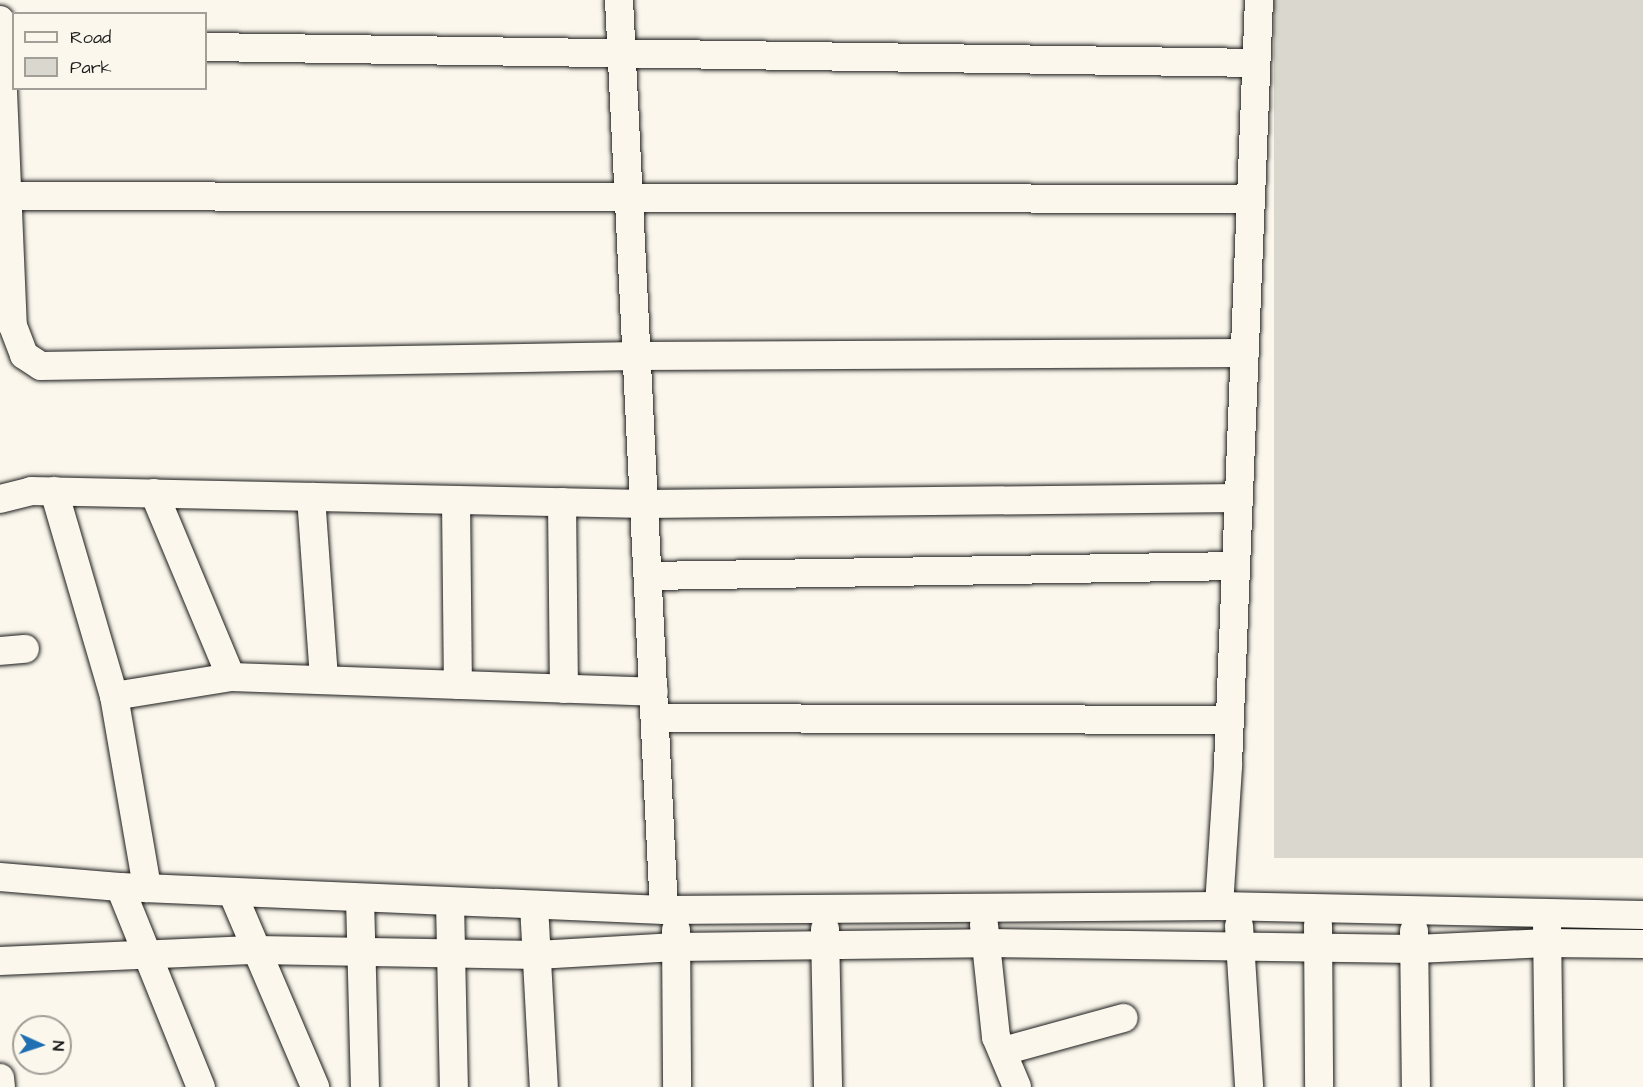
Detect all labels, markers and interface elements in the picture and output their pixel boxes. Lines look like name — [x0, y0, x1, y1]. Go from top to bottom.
legend — [12, 12, 207, 90]
text: Road — [70, 25, 111, 50]
text: Park — [70, 55, 112, 80]
north arrow — [12, 1015, 72, 1075]
text: N — [47, 1040, 69, 1051]

